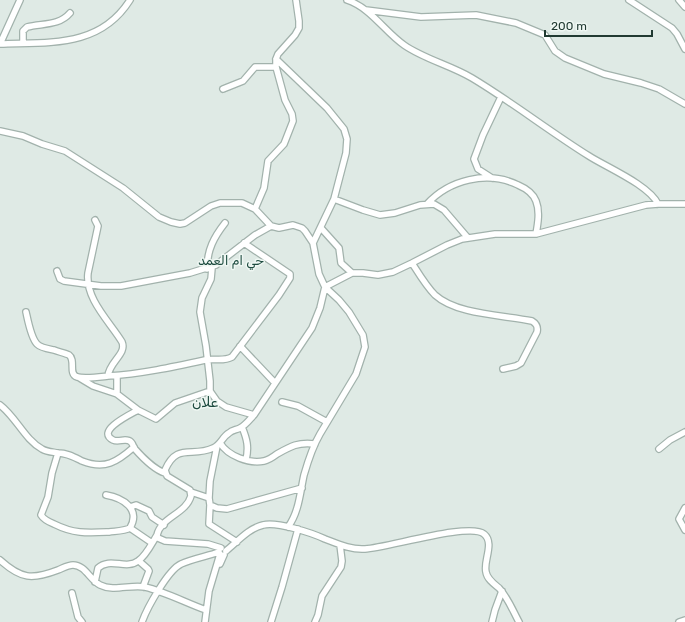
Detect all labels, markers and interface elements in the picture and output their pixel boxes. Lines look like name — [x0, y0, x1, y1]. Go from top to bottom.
scale bar — [545, 12, 652, 38]
text: 200 m — [551, 19, 587, 33]
district label: حي ام العمد — [198, 253, 264, 270]
district label: علان — [192, 394, 218, 411]

